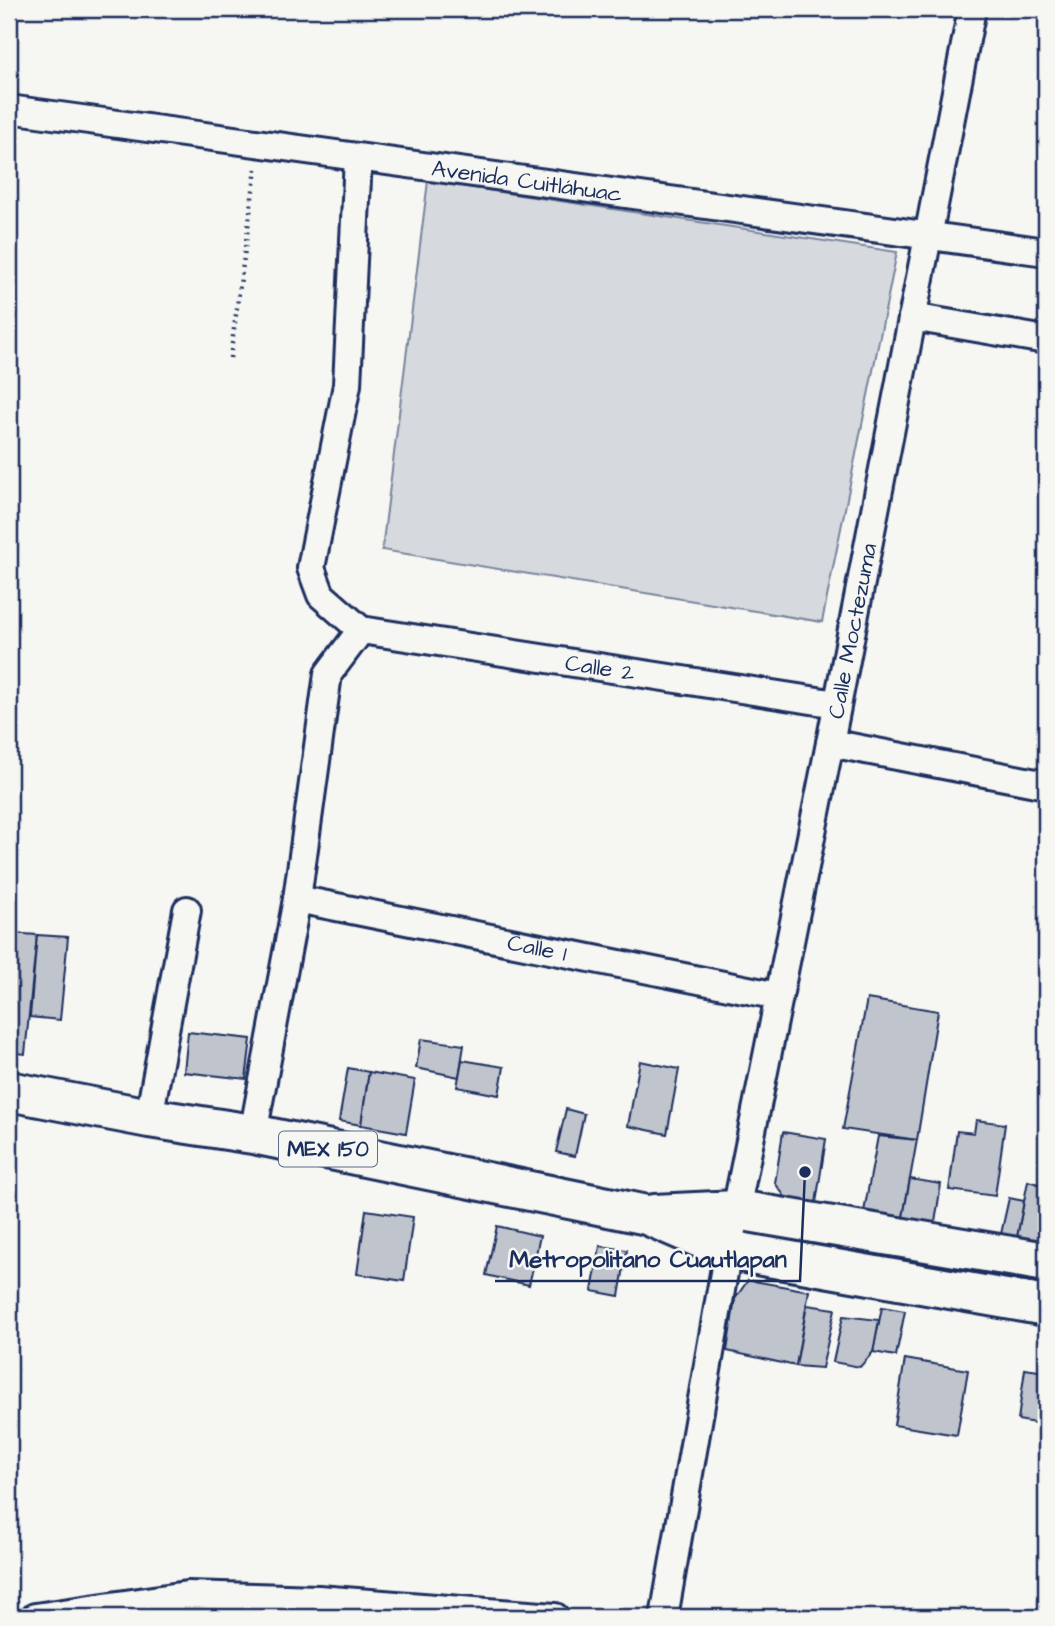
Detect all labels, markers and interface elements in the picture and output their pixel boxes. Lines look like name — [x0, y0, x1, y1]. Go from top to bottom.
street label: Avenida Cuitláhuac — [430, 152, 624, 210]
street label: Calle Moctezuma — [820, 540, 885, 721]
street label: Calle 2 — [563, 647, 637, 689]
street label: Calle 1 — [504, 927, 570, 970]
road number: MEX 150 — [279, 1132, 377, 1166]
callout: Metropolitano Cuautlapan — [495, 1236, 800, 1281]
text: Metropolitano Cuautlapan — [509, 1243, 787, 1277]

